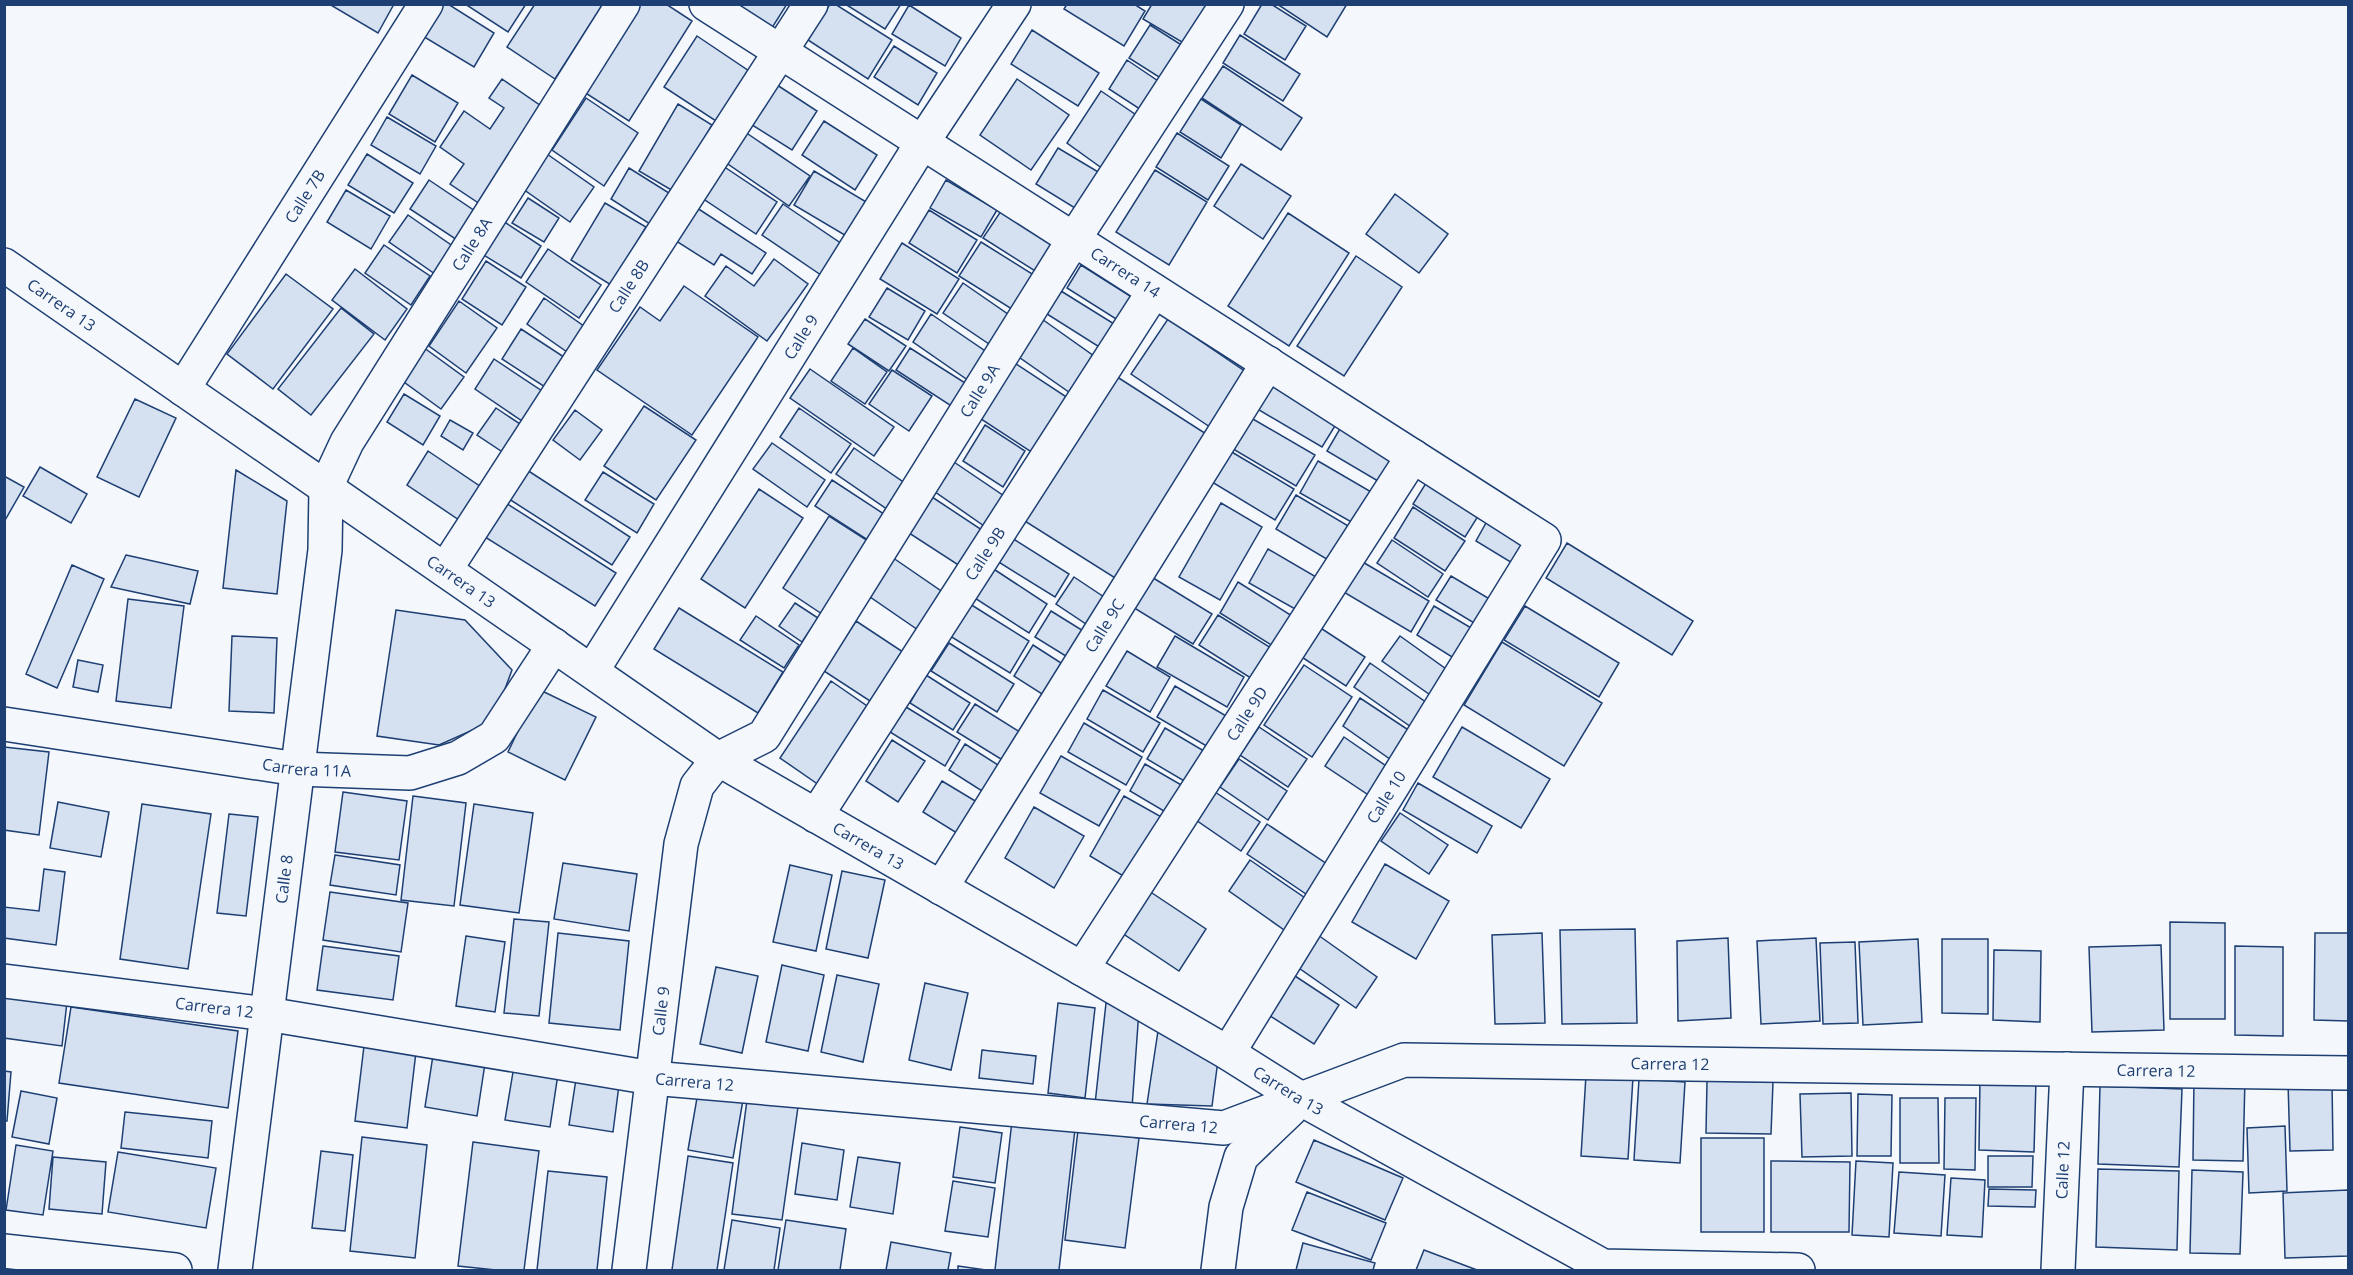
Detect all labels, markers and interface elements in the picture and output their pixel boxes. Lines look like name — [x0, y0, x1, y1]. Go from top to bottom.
street label: Calle 7B — [279, 165, 330, 227]
street label: Calle 8A — [446, 212, 497, 275]
street label: Carrera 14 — [1086, 242, 1165, 303]
street label: Calle 8B — [603, 255, 654, 317]
street label: Carrera 13 — [23, 273, 100, 336]
street label: Calle 9 — [778, 310, 823, 364]
street label: Calle 9A — [954, 359, 1005, 422]
street label: Calle 9B — [959, 523, 1010, 585]
street label: Carrera 13 — [423, 550, 500, 613]
street label: Calle 9C — [1079, 595, 1129, 657]
street label: Calle 9D — [1221, 682, 1273, 745]
street label: Carrera 11A — [261, 753, 352, 782]
street label: Calle 10 — [1361, 766, 1411, 828]
street label: Carrera 13 — [829, 817, 908, 875]
street label: Calle 8 — [270, 853, 298, 905]
street label: Calle 9 — [647, 985, 675, 1037]
street label: Carrera 12 — [174, 992, 255, 1023]
street label: Carrera 12 — [1630, 1052, 1710, 1075]
street label: Carrera 12 — [2116, 1059, 2196, 1082]
street label: Carrera 13 — [1249, 1061, 1328, 1120]
street label: Carrera 12 — [654, 1067, 735, 1096]
street label: Carrera 12 — [1138, 1110, 1219, 1138]
street label: Calle 12 — [2050, 1140, 2075, 1200]

